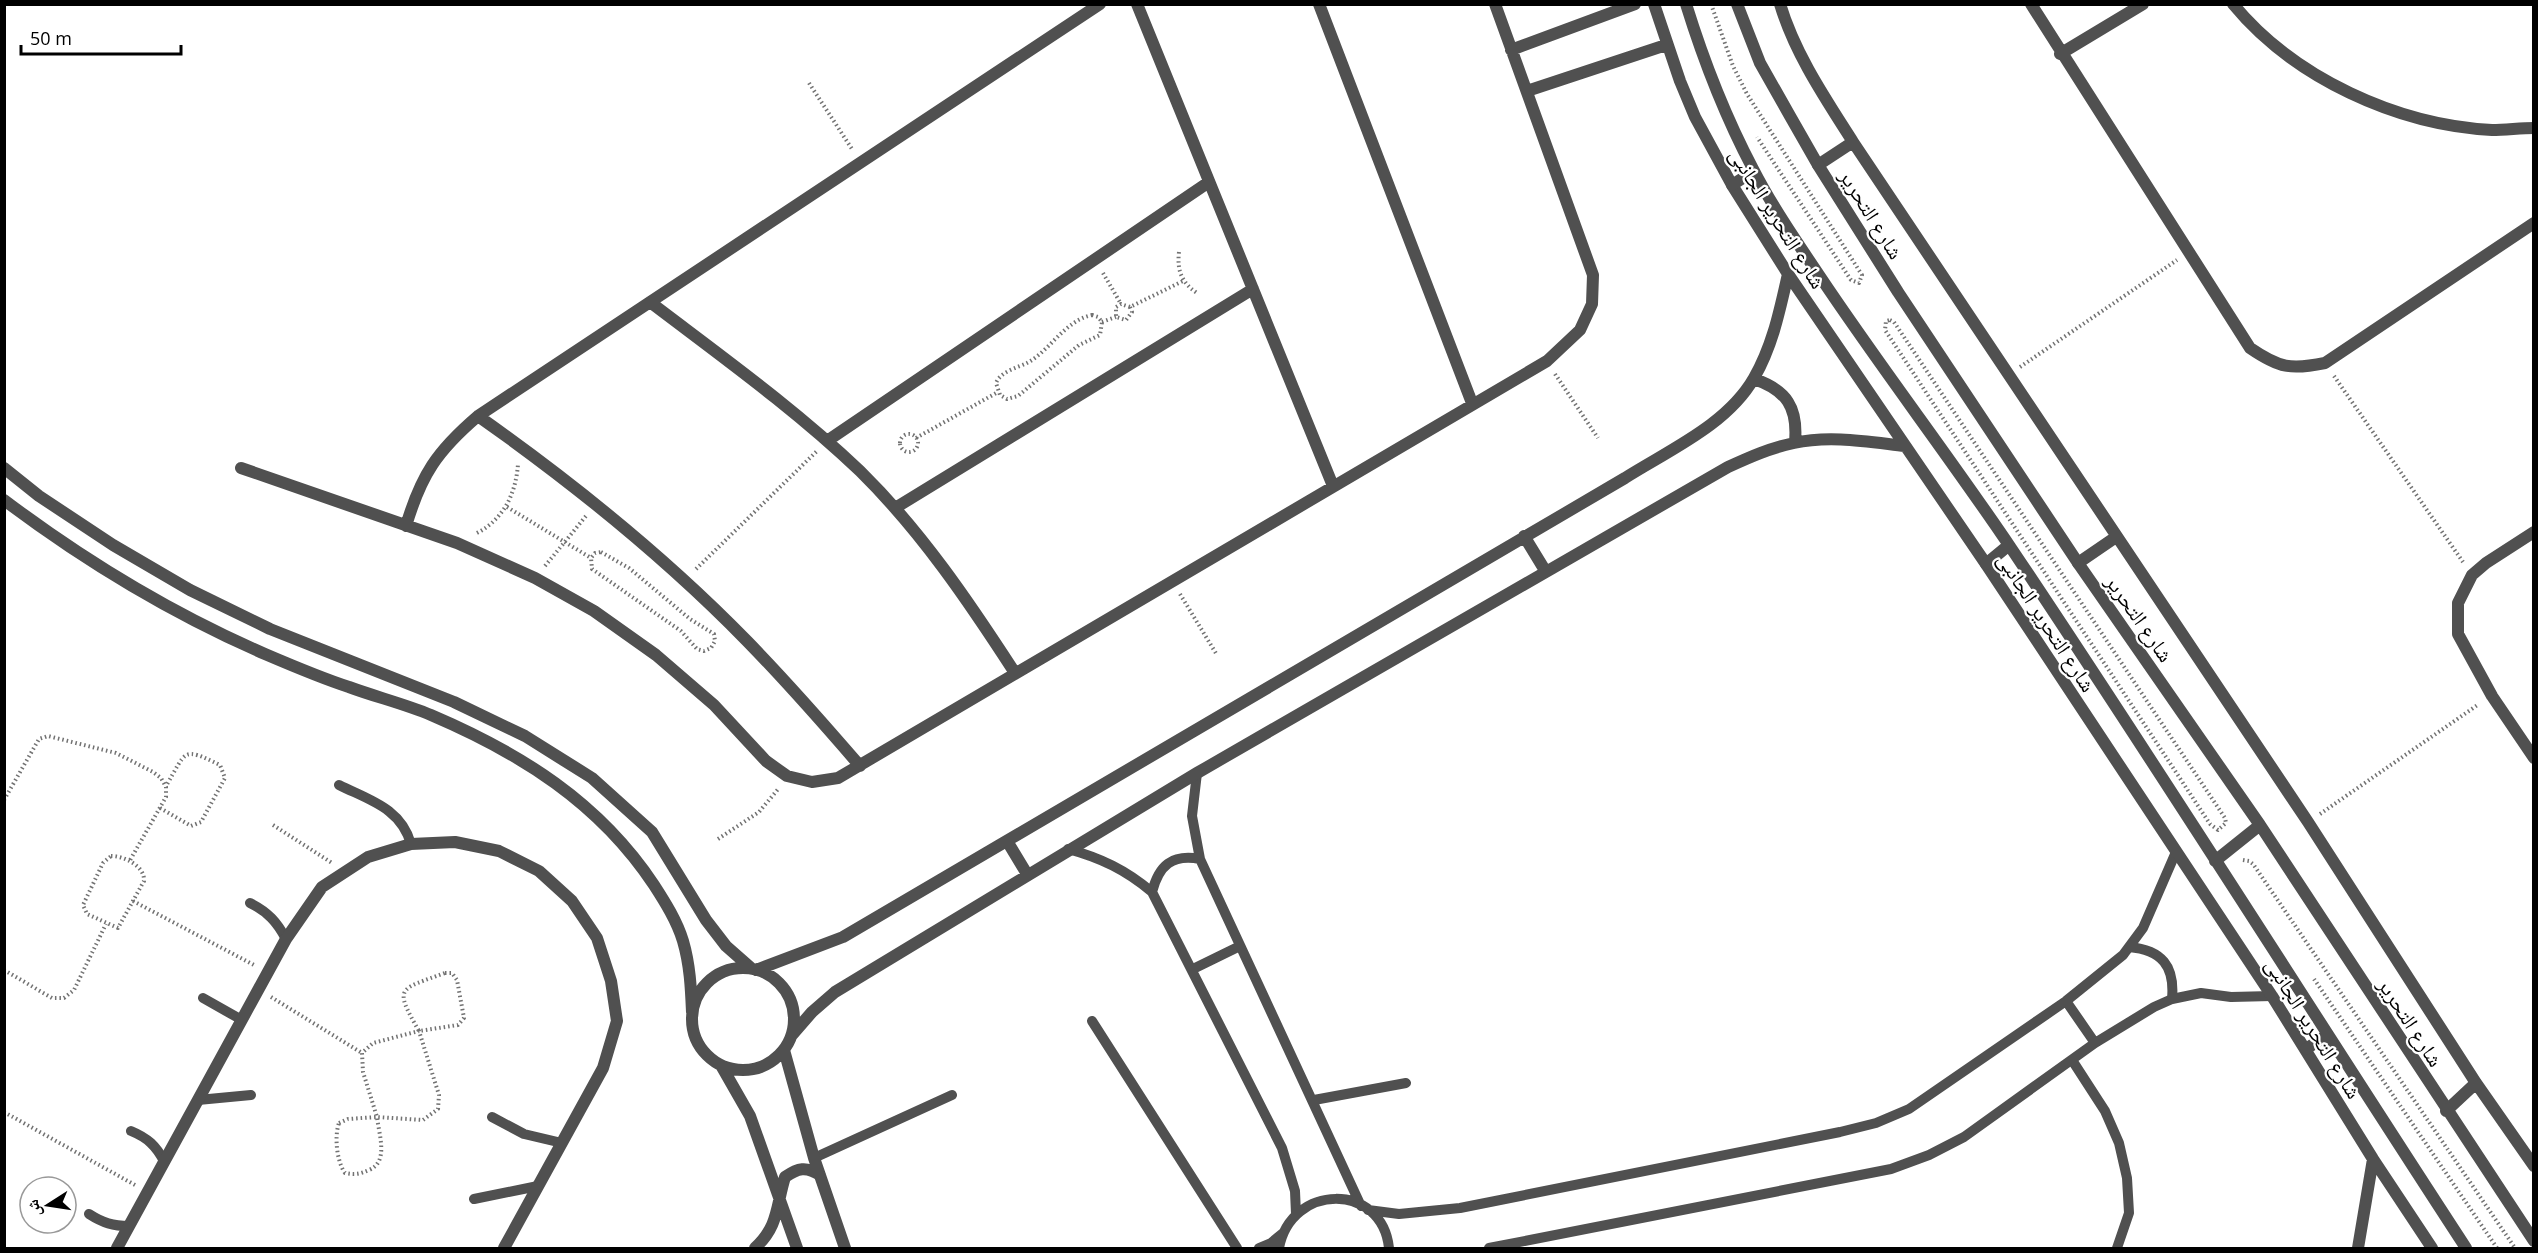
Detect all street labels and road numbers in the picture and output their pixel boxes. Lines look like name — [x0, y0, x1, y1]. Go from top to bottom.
street label: شارع التحرير الجانبى — [1723, 142, 1833, 294]
street label: شارع التحرير — [1833, 163, 1911, 264]
street label: شارع التحرير الجانبى — [1991, 547, 2103, 697]
street label: شارع التحرير — [2099, 568, 2180, 667]
street label: شارع التحرير الجانبى — [2259, 952, 2369, 1104]
street label: شارع التحرير — [2371, 971, 2450, 1072]

